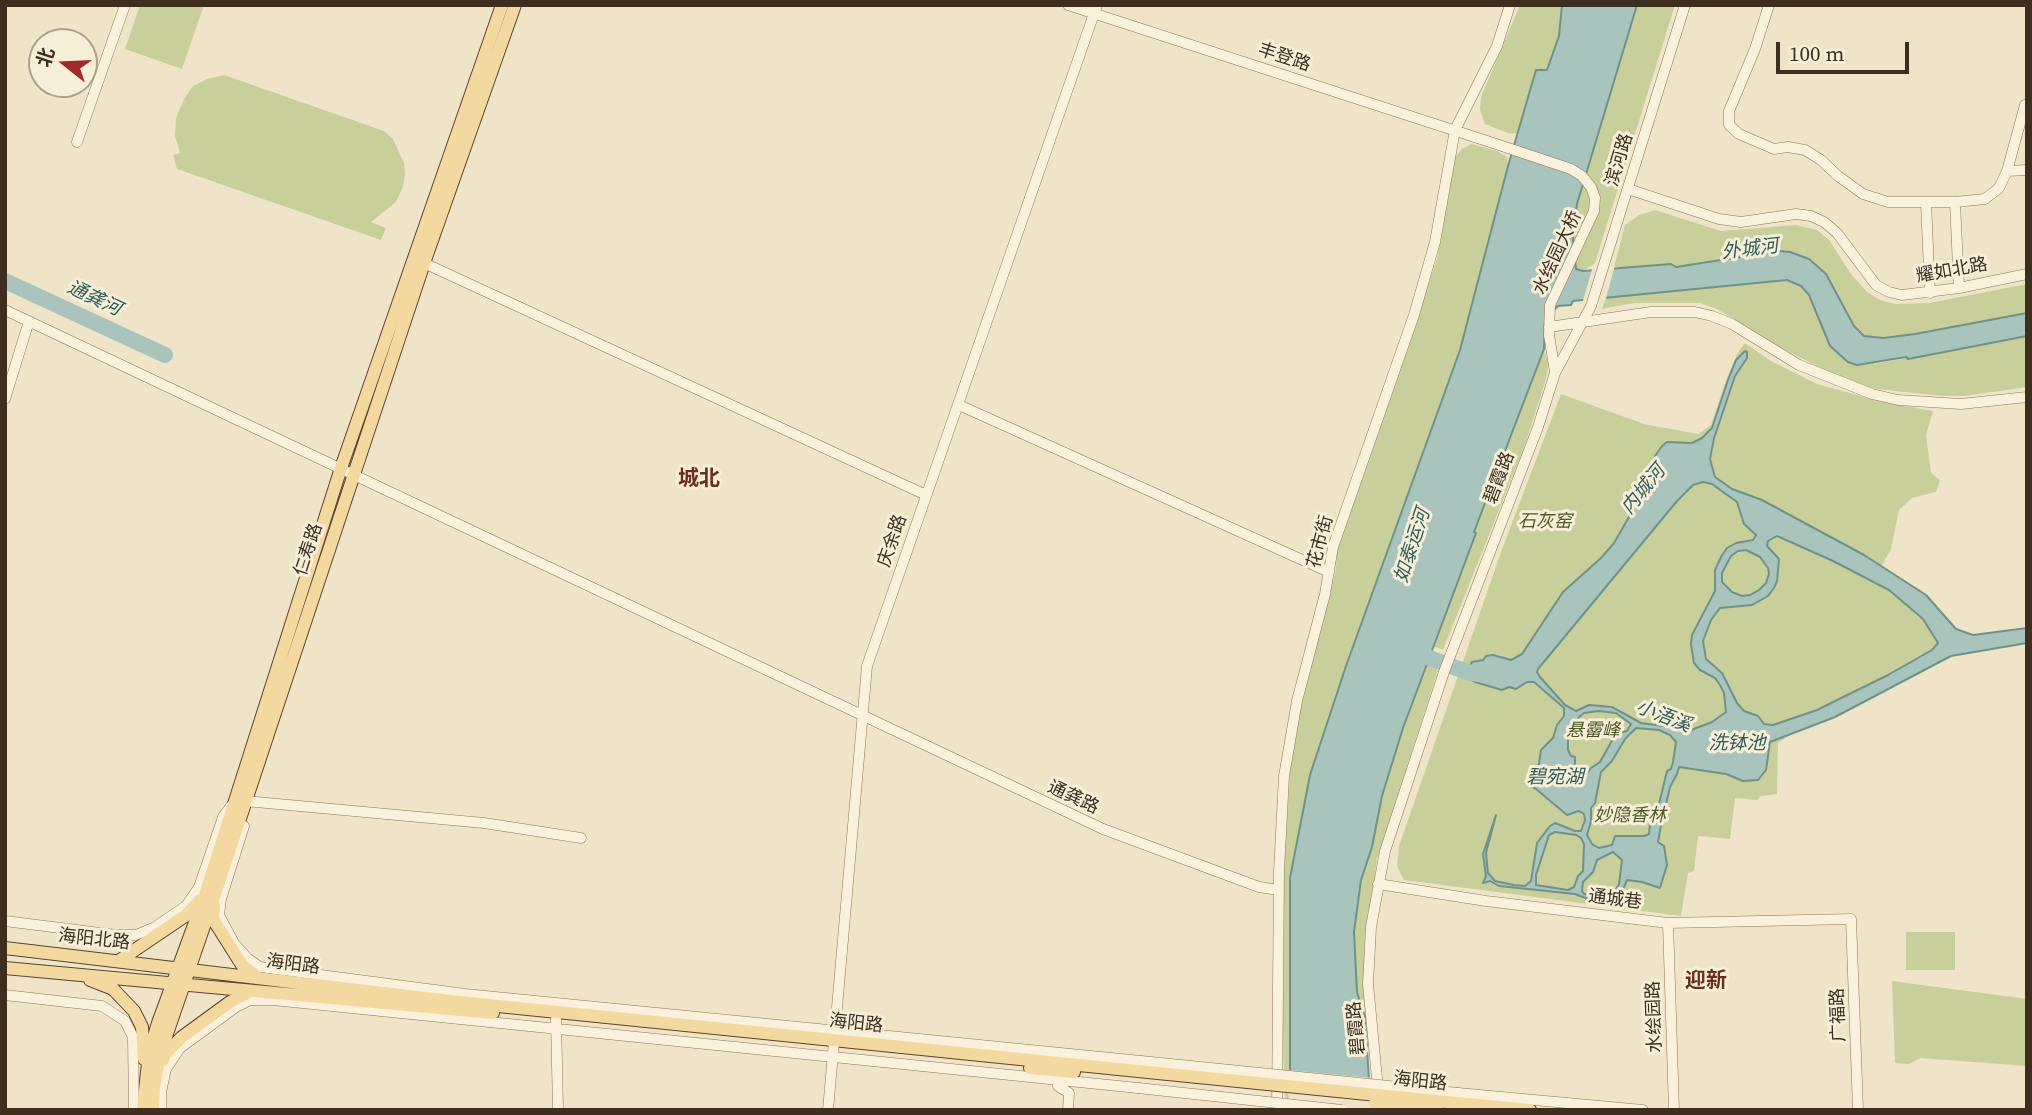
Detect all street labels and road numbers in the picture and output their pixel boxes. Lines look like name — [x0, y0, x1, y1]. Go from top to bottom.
street label: 丰登路 — [1255, 39, 1313, 77]
street label: 滨河路 — [1602, 131, 1638, 189]
street label: 水绘园大桥 — [1529, 208, 1587, 298]
street label: 耀如北路 — [1915, 254, 1989, 288]
street label: 碧霞路 — [1480, 449, 1520, 507]
street label: 庆余路 — [874, 512, 912, 570]
street label: 花市街 — [1304, 513, 1338, 571]
street label: 仁寿路 — [290, 521, 328, 579]
street label: 通龚路 — [1044, 777, 1102, 819]
street label: 通城巷 — [1587, 886, 1643, 914]
street label: 海阳北路 — [57, 925, 131, 955]
street label: 海阳路 — [265, 951, 321, 979]
street label: 水绘园路 — [1643, 981, 1667, 1053]
street label: 广福路 — [1827, 988, 1851, 1042]
street label: 碧霞路 — [1344, 1000, 1370, 1056]
street label: 海阳路 — [828, 1010, 884, 1038]
street label: 海阳路 — [1392, 1068, 1448, 1096]

